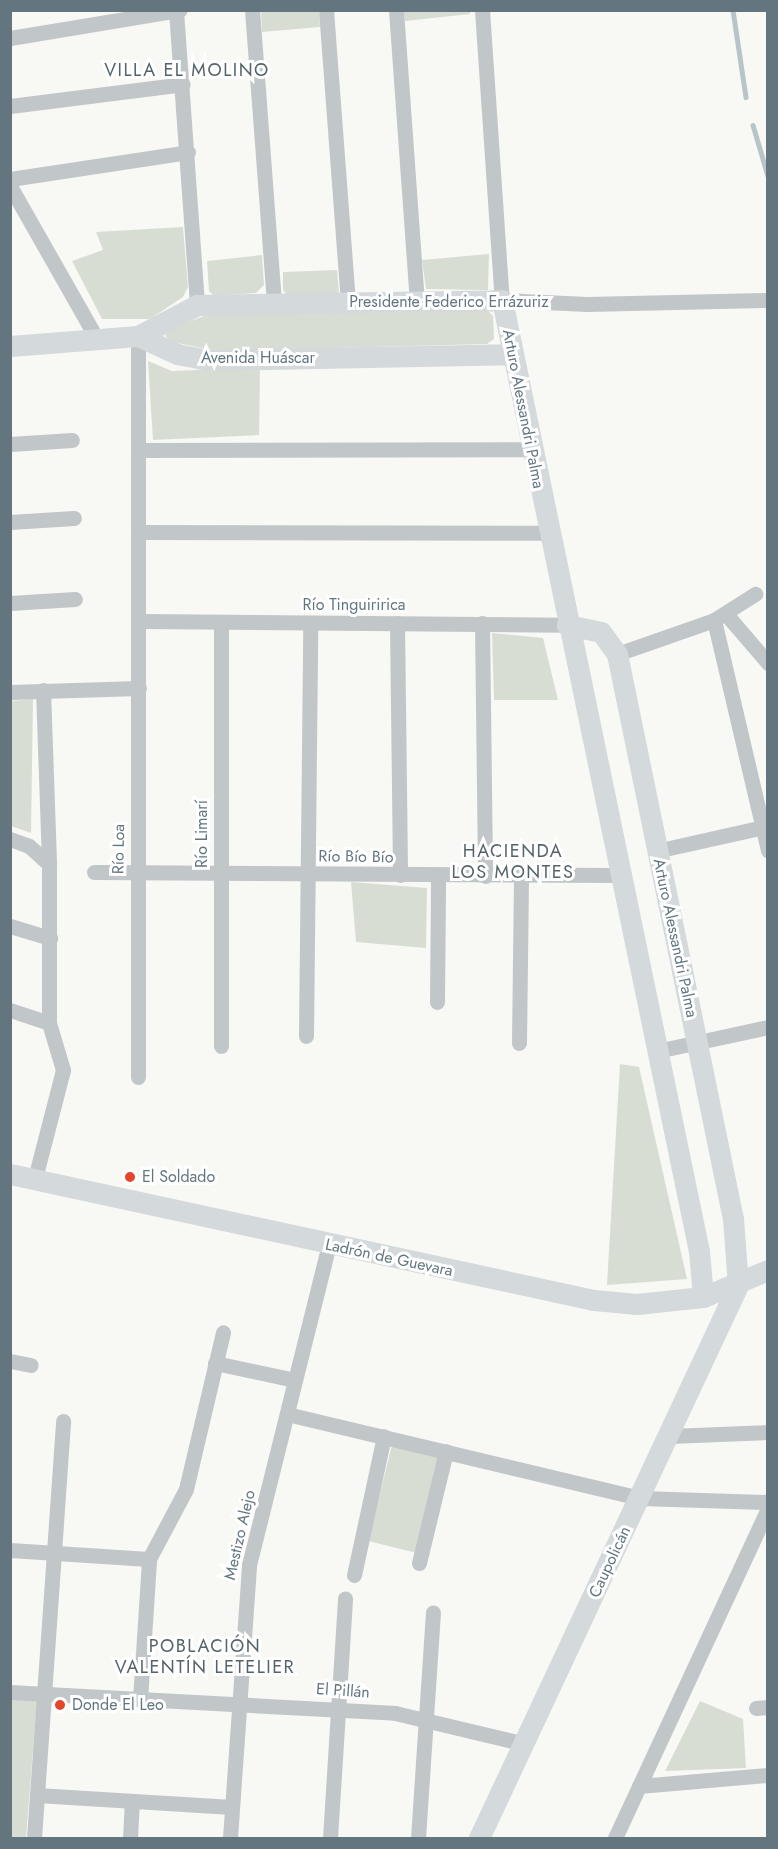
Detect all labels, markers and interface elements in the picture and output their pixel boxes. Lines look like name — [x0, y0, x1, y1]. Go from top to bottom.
district label: VILLA EL MOLINO — [104, 59, 270, 81]
street label: Presidente Federico Errázuriz — [349, 292, 549, 312]
street label: Arturo Alessandri Palma — [498, 328, 548, 490]
street label: Avenida Huáscar — [201, 348, 315, 368]
street label: Río Tinguiririca — [303, 595, 405, 615]
street label: Río Limarí — [192, 800, 212, 868]
street label: Río Loa — [109, 824, 129, 874]
district label: HACIENDA LOS MONTES — [452, 841, 574, 884]
street label: Río Bío Bío — [318, 847, 394, 867]
street label: Arturo Alessandri Palma — [649, 857, 701, 1019]
place label: El Soldado — [142, 1167, 215, 1187]
marker: El Soldado — [123, 1170, 137, 1184]
street label: Ladrón de Guevara — [323, 1235, 455, 1281]
street label: Mestizo Alejo — [220, 1488, 260, 1582]
street label: Caupolicán — [585, 1523, 635, 1601]
district label: POBLACIÓN VALENTÍN LETELIER — [115, 1636, 295, 1678]
street label: El Pillán — [316, 1680, 370, 1702]
place label: Donde El Leo — [72, 1695, 164, 1715]
marker: Donde El Leo — [53, 1698, 67, 1712]

